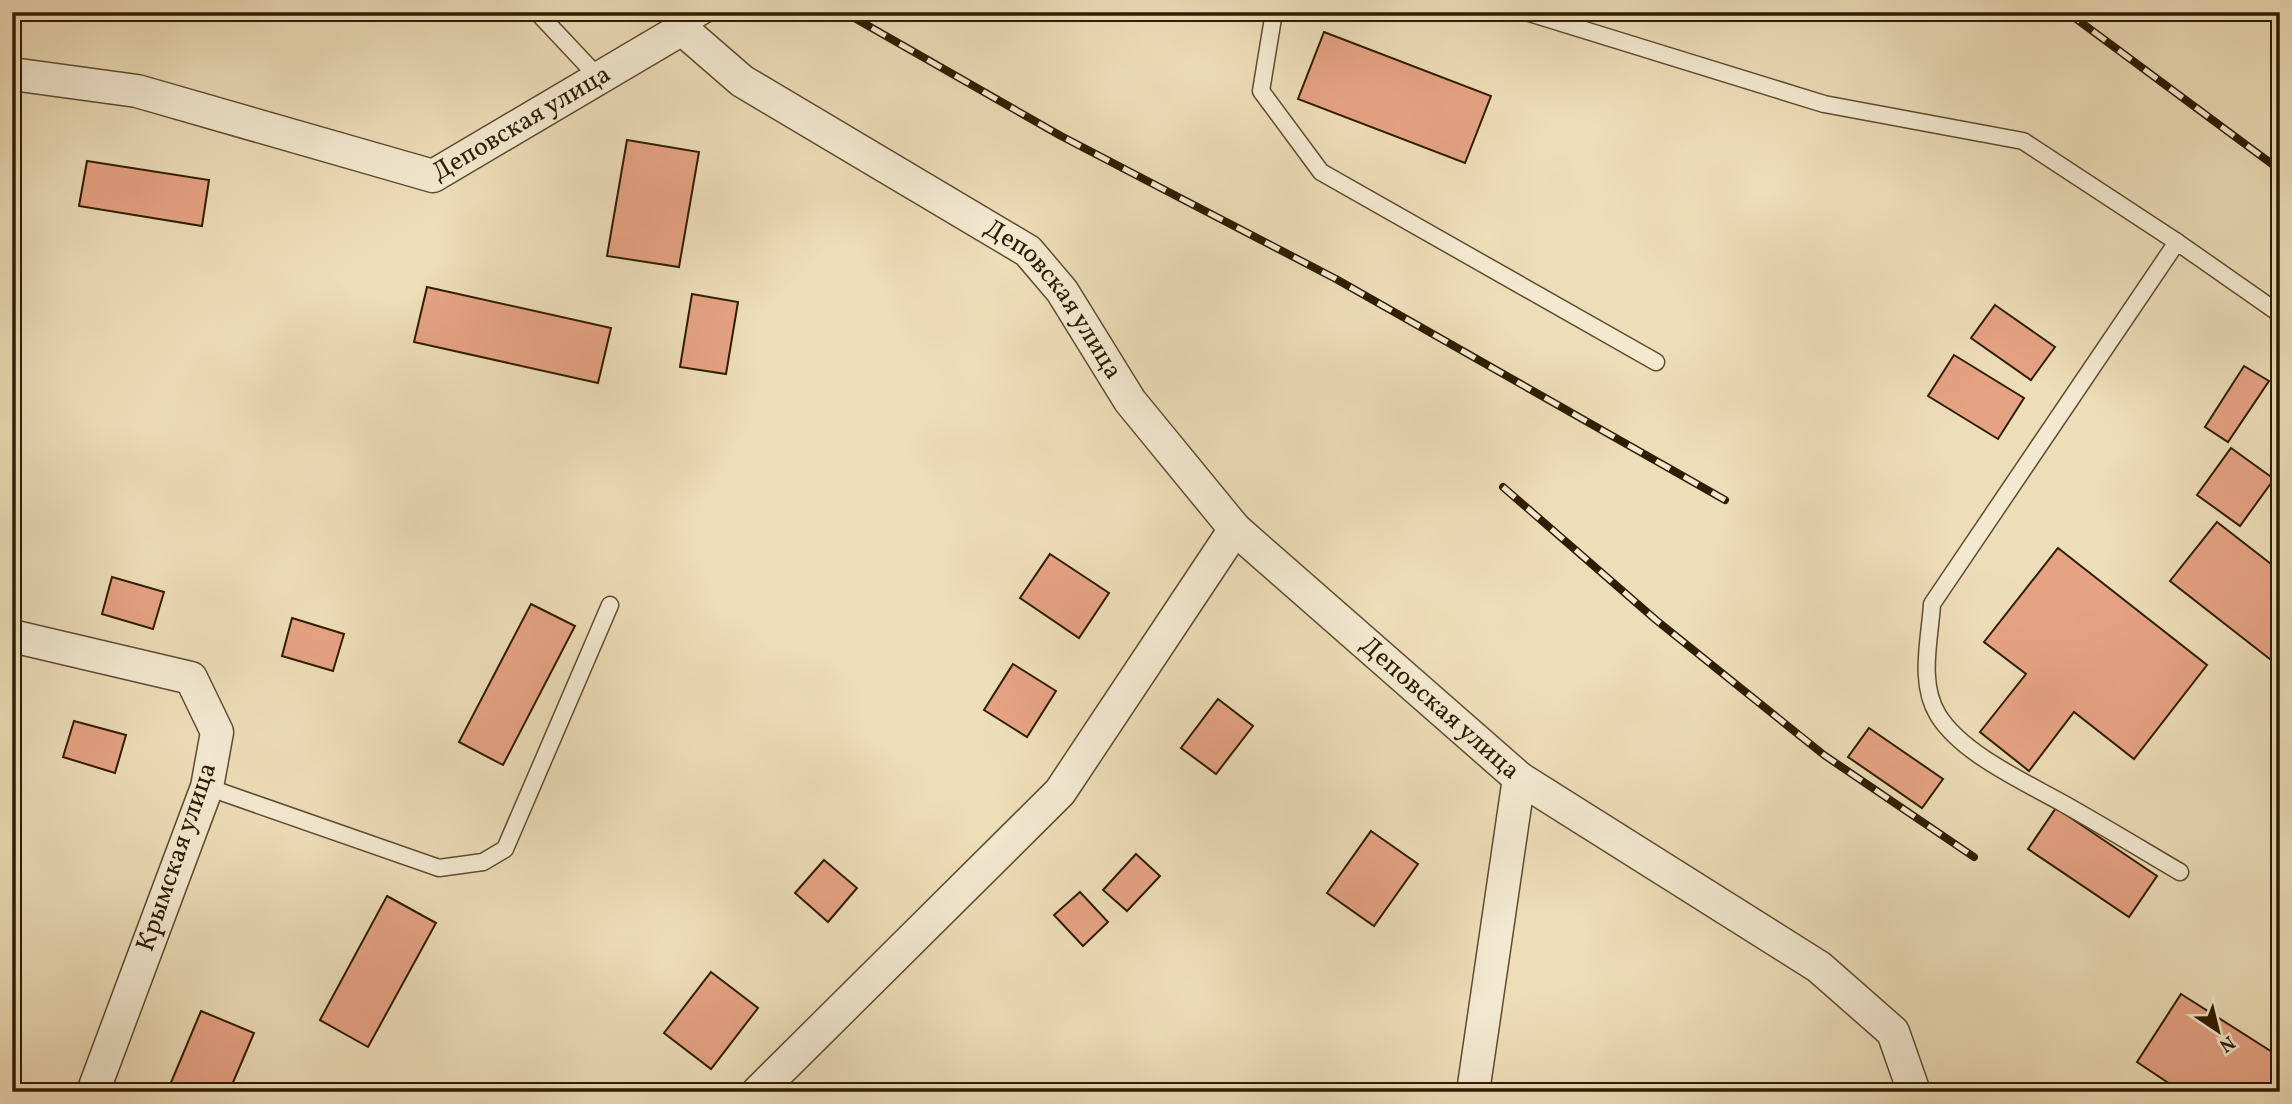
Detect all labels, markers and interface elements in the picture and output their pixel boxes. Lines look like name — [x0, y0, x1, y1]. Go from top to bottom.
street label: Деповская улица — [425, 57, 618, 191]
street label: Деповская улица — [977, 211, 1131, 387]
street label: Деповская улица — [1352, 628, 1528, 789]
street label: Крымская улица — [128, 758, 226, 956]
north arrow — [2184, 996, 2254, 1066]
text: N — [2213, 1029, 2240, 1058]

